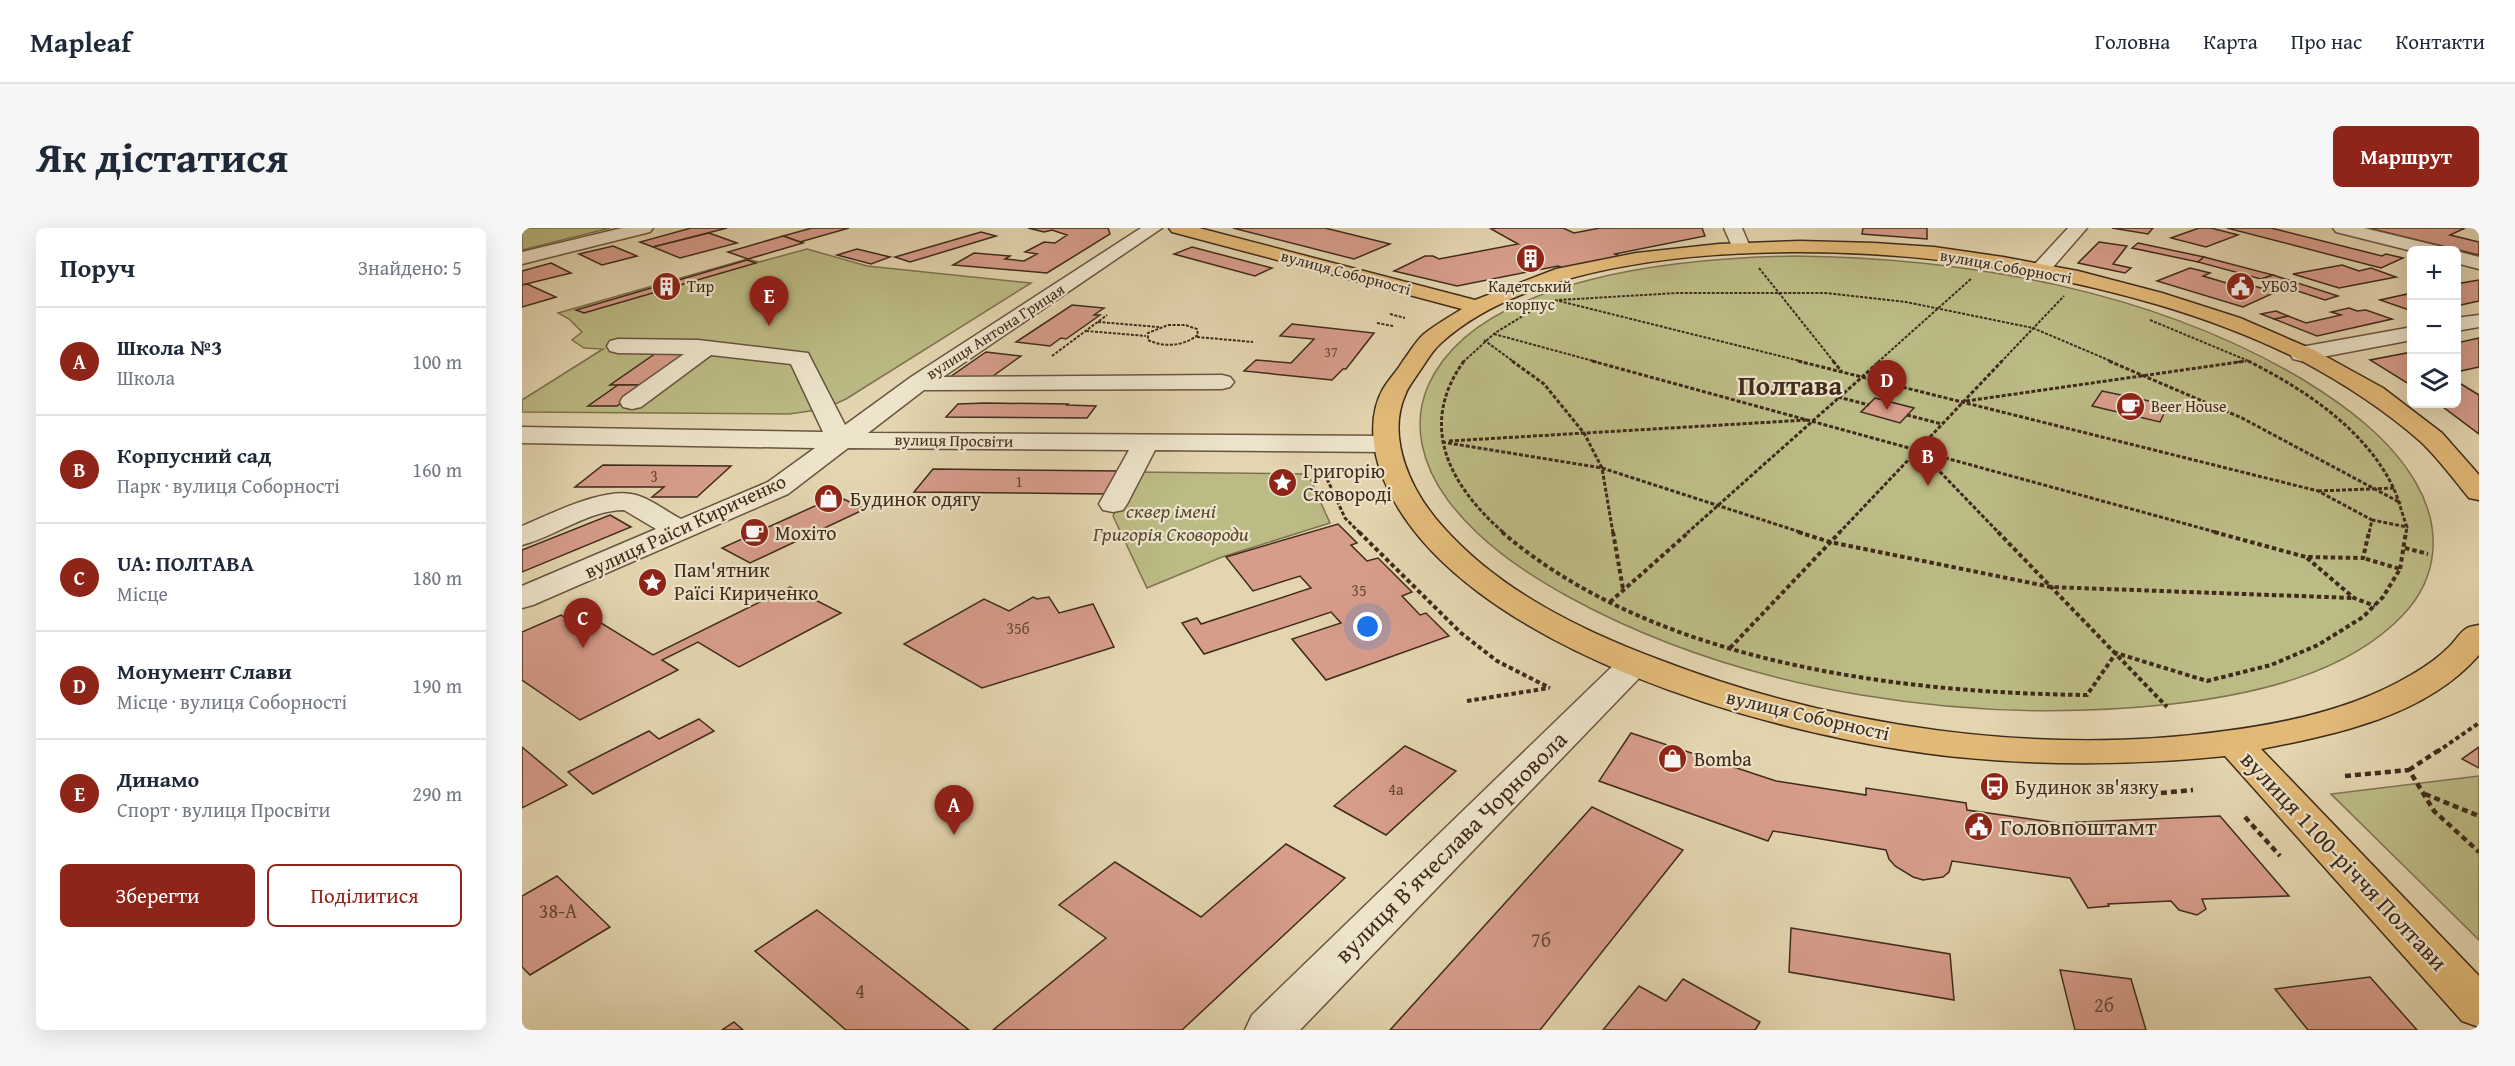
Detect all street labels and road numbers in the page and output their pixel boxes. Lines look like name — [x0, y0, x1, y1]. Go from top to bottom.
street label: вулиця Соборності — [1278, 243, 1414, 301]
street label: вулиця Соборності — [1938, 243, 2074, 290]
street label: вулиця Антона Грицая — [921, 277, 1069, 385]
street label: вулиця Просвіти — [894, 427, 1014, 453]
street label: вулиця Раїси Кириченко — [579, 466, 790, 585]
street label: вулиця Соборності — [1723, 682, 1893, 748]
street label: вулиця Вʼячеслава Чорновола — [1326, 722, 1575, 971]
street label: вулиця 1100-річчя Полтави — [2233, 743, 2456, 979]

